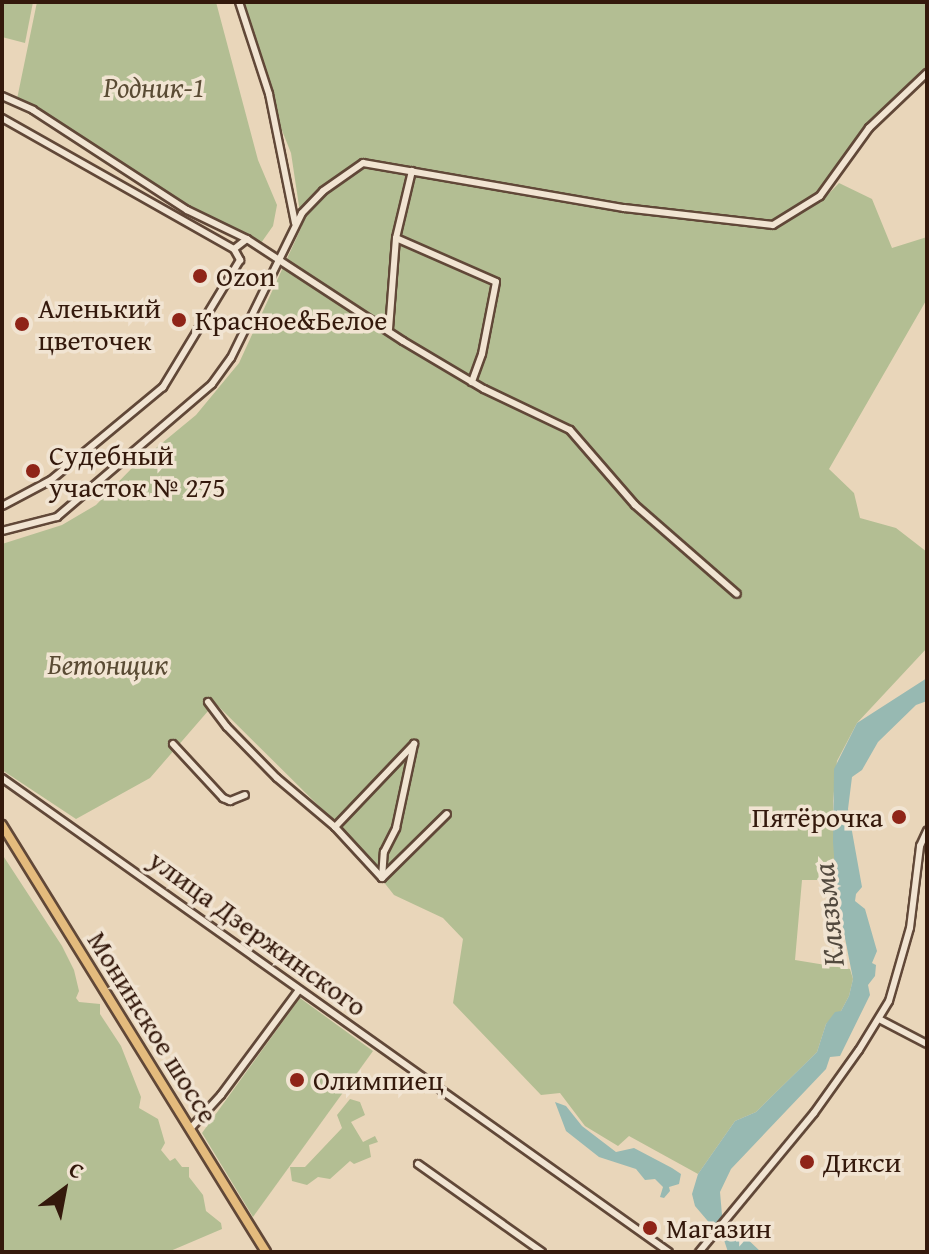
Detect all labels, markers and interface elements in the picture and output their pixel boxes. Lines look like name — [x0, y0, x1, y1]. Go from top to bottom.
park label: Родник-1 — [104, 70, 204, 104]
place label: Ozon — [216, 259, 275, 293]
marker: Ozon — [191, 267, 209, 285]
place label: Аленький цветочек — [38, 291, 161, 357]
place label: Красное&Белое — [195, 303, 387, 337]
marker: Красное&Белое — [170, 311, 188, 329]
marker: Аленький цветочек — [13, 315, 31, 333]
place label: Судебный участок № 275 — [49, 438, 226, 504]
marker: Судебный участок № 275 — [24, 462, 42, 480]
park label: Бетонщик — [48, 647, 168, 681]
place label: Пятёрочка — [752, 800, 883, 834]
marker: Пятёрочка — [890, 808, 908, 826]
street label: улица Дзержинского — [143, 843, 373, 1023]
water label: Клязьма — [805, 862, 851, 968]
street label: Монинское шоссе — [81, 925, 225, 1129]
place label: Олимпиец — [313, 1063, 444, 1097]
marker: Олимпиец — [288, 1071, 306, 1089]
place label: Дикси — [823, 1145, 901, 1179]
north arrow — [24, 1150, 104, 1230]
text: С — [63, 1153, 90, 1187]
marker: Дикси — [798, 1153, 816, 1171]
place label: Магазин — [666, 1211, 772, 1245]
marker: Магазин — [641, 1219, 659, 1237]

